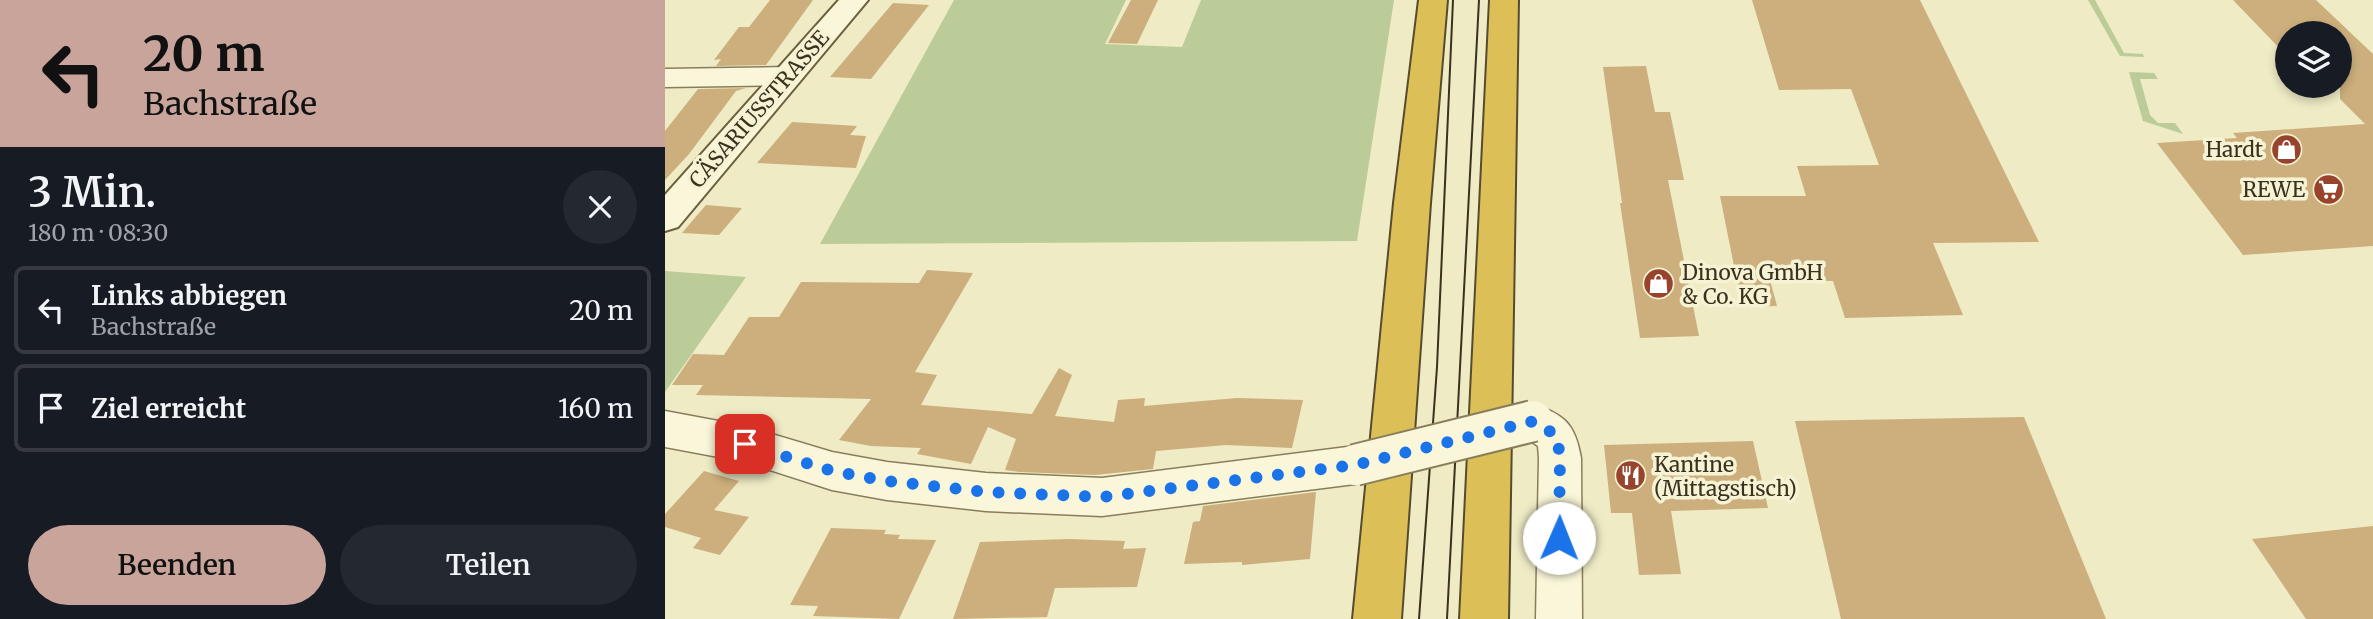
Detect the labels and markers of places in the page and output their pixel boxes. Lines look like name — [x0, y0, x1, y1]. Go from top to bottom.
shop icon: Hardt — [2269, 132, 2303, 166]
place label: Hardt — [2205, 136, 2263, 163]
supermarket icon: REWE — [2311, 172, 2345, 206]
place label: REWE — [2242, 176, 2306, 203]
place label: Dinova GmbH & Co. KG — [1682, 259, 1823, 310]
shop icon: Dinova GmbH & Co. KG — [1642, 267, 1676, 301]
pin — [715, 414, 775, 474]
place label: Kantine (Mittagstisch) — [1654, 451, 1797, 502]
restaurant icon: Kantine (Mittagstisch) — [1614, 459, 1648, 493]

